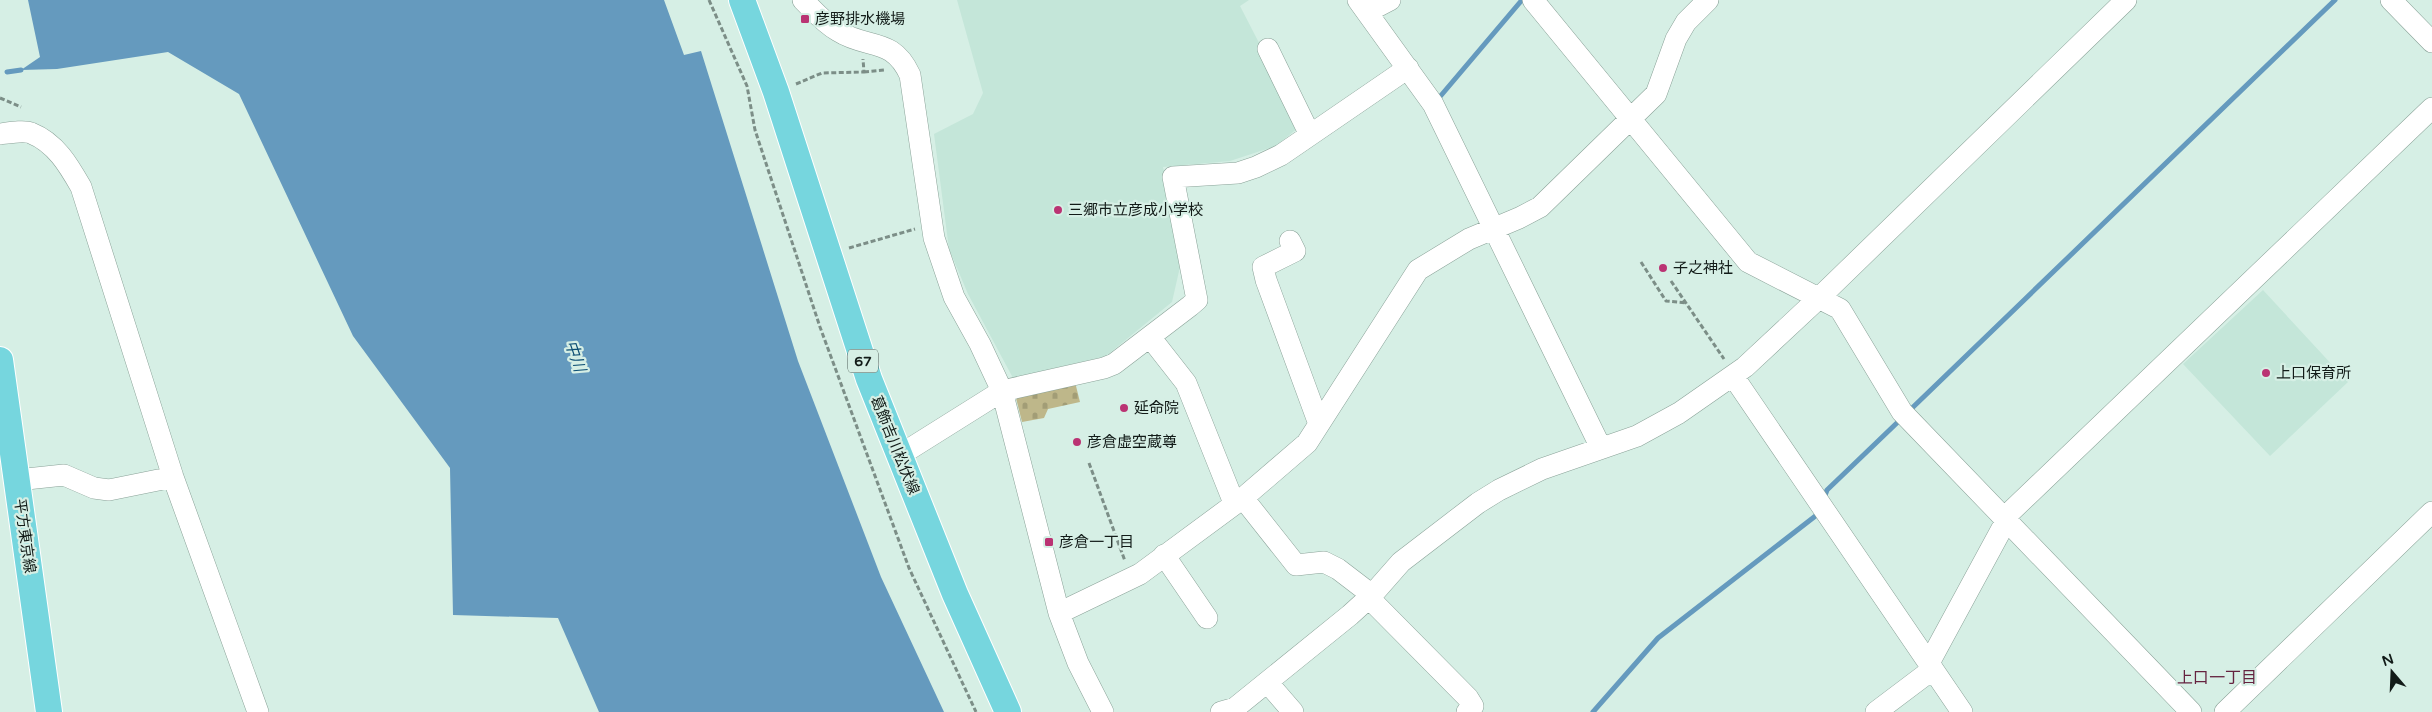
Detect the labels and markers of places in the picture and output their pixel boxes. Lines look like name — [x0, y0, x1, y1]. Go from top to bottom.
place label: 彦野排水機場 — [815, 10, 905, 28]
marker: 彦野排水機場 — [799, 13, 811, 25]
place label: 三郷市立彦成小学校 — [1068, 201, 1203, 219]
marker: 三郷市立彦成小学校 — [1052, 204, 1064, 216]
place label: 子之神社 — [1673, 259, 1733, 277]
marker: 子之神社 — [1657, 262, 1669, 274]
place label: 上口保育所 — [2276, 364, 2351, 382]
marker: 上口保育所 — [2260, 367, 2272, 379]
place label: 延命院 — [1134, 399, 1179, 417]
marker: 延命院 — [1118, 402, 1130, 414]
place label: 彦倉虚空蔵尊 — [1087, 433, 1177, 451]
marker: 彦倉虚空蔵尊 — [1071, 436, 1083, 448]
place label: 彦倉一丁目 — [1059, 533, 1134, 551]
marker: 彦倉一丁目 — [1043, 536, 1055, 548]

